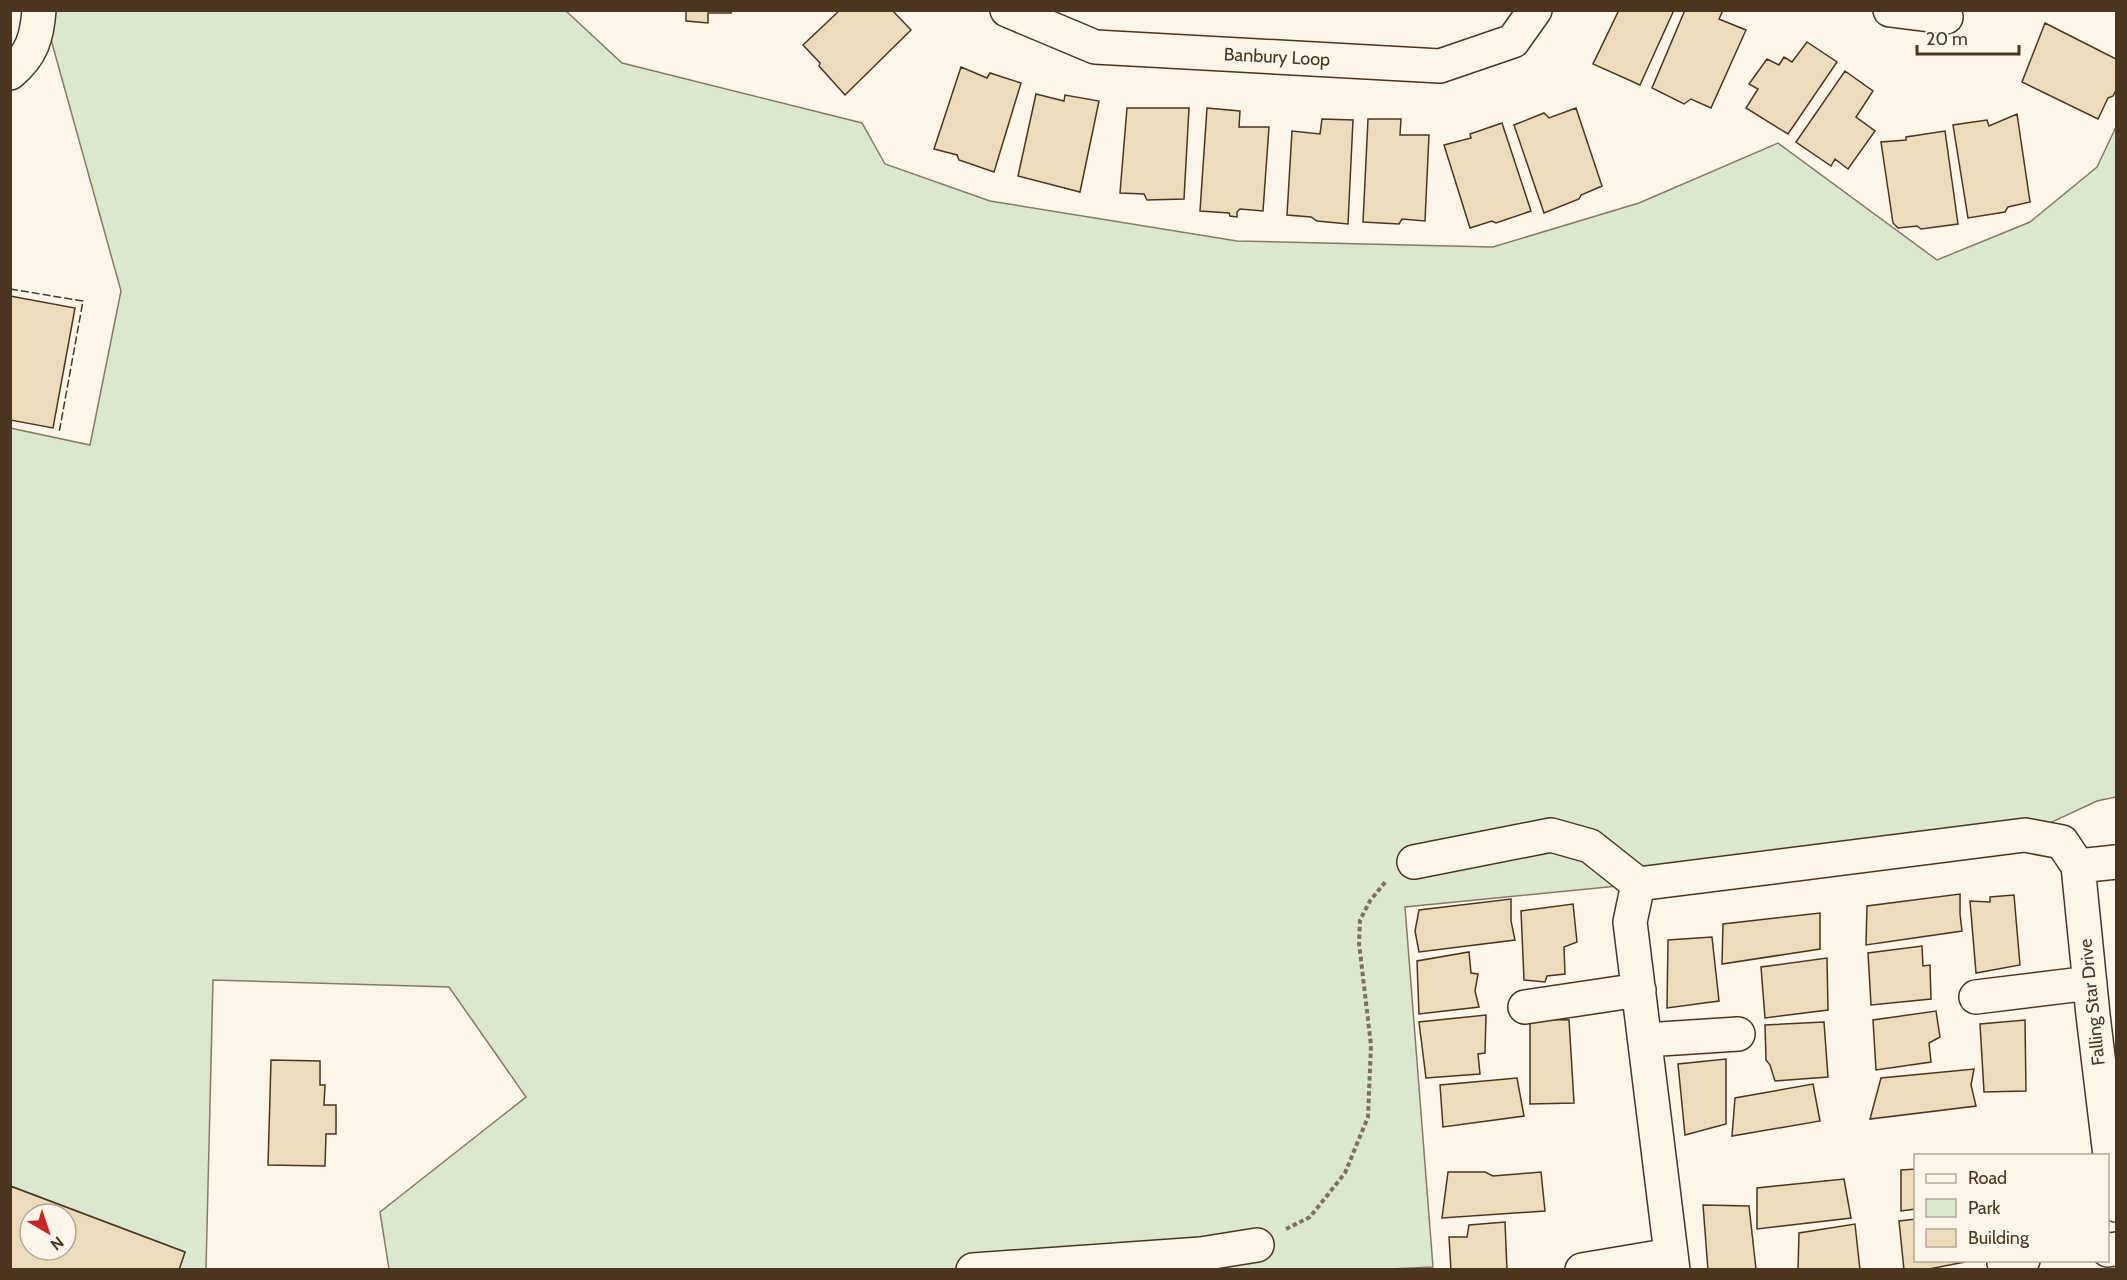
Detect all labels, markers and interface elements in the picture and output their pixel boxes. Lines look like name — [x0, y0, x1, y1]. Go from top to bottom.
scale bar — [1917, 18, 2019, 56]
text: 20 m — [1926, 28, 1968, 50]
street label: Banbury Loop — [1223, 43, 1331, 71]
street label: Falling Star Drive — [2074, 937, 2110, 1067]
legend — [1914, 1154, 2109, 1262]
text: Road — [1968, 1167, 2007, 1189]
text: Park — [1968, 1197, 2001, 1219]
north arrow — [18, 1202, 78, 1262]
text: Building — [1968, 1227, 2030, 1249]
text: N — [47, 1232, 67, 1254]

